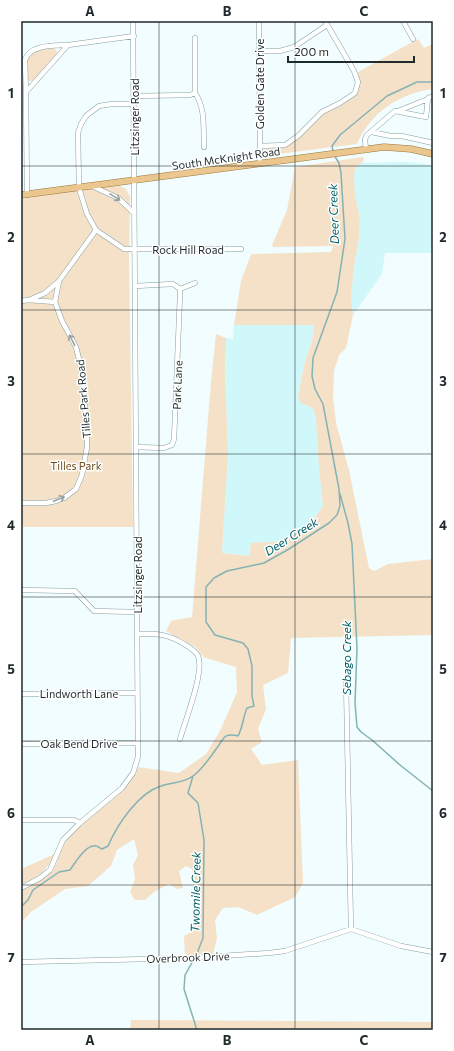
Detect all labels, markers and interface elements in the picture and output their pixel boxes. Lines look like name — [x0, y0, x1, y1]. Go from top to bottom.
text: A — [85, 3, 95, 19]
text: B — [223, 3, 232, 19]
text: C — [360, 3, 369, 19]
street label: Golden Gate Drive — [253, 38, 266, 129]
scale bar — [288, 38, 414, 64]
text: 200 m — [294, 44, 329, 58]
street label: Litzsinger Road — [128, 78, 141, 156]
text: 1 — [8, 85, 14, 101]
text: 1 — [440, 85, 446, 101]
street label: South McKnight Road — [171, 144, 281, 172]
water label: Deer Creek — [325, 183, 341, 245]
one-way arrow — [109, 193, 121, 201]
text: 2 — [7, 229, 15, 245]
text: 2 — [439, 229, 447, 245]
street label: Rock Hill Road — [152, 243, 224, 256]
one-way arrow — [68, 335, 76, 347]
street label: Tilles Park Road — [73, 359, 93, 439]
street label: Park Lane — [170, 360, 184, 410]
text: 3 — [7, 373, 15, 389]
text: 3 — [439, 373, 447, 389]
park label: Tilles Park — [50, 459, 102, 472]
one-way arrow — [53, 495, 65, 503]
water label: Deer Creek — [262, 514, 321, 558]
text: 4 — [7, 517, 15, 533]
text: 4 — [439, 517, 447, 533]
street label: Litzsinger Road — [131, 536, 144, 614]
water label: Sebago Creek — [339, 620, 353, 695]
text: 5 — [7, 661, 15, 677]
text: 5 — [439, 661, 447, 677]
street label: Lindworth Lane — [40, 687, 118, 700]
street label: Oak Bend Drive — [40, 737, 118, 750]
text: 6 — [7, 805, 15, 821]
text: 6 — [439, 805, 447, 821]
water label: Twomile Creek — [187, 851, 203, 933]
text: 7 — [7, 949, 15, 965]
street label: Overbrook Drive — [146, 949, 230, 965]
text: 7 — [439, 949, 447, 965]
text: A — [85, 1032, 95, 1048]
text: B — [223, 1032, 232, 1048]
text: C — [360, 1032, 369, 1048]

